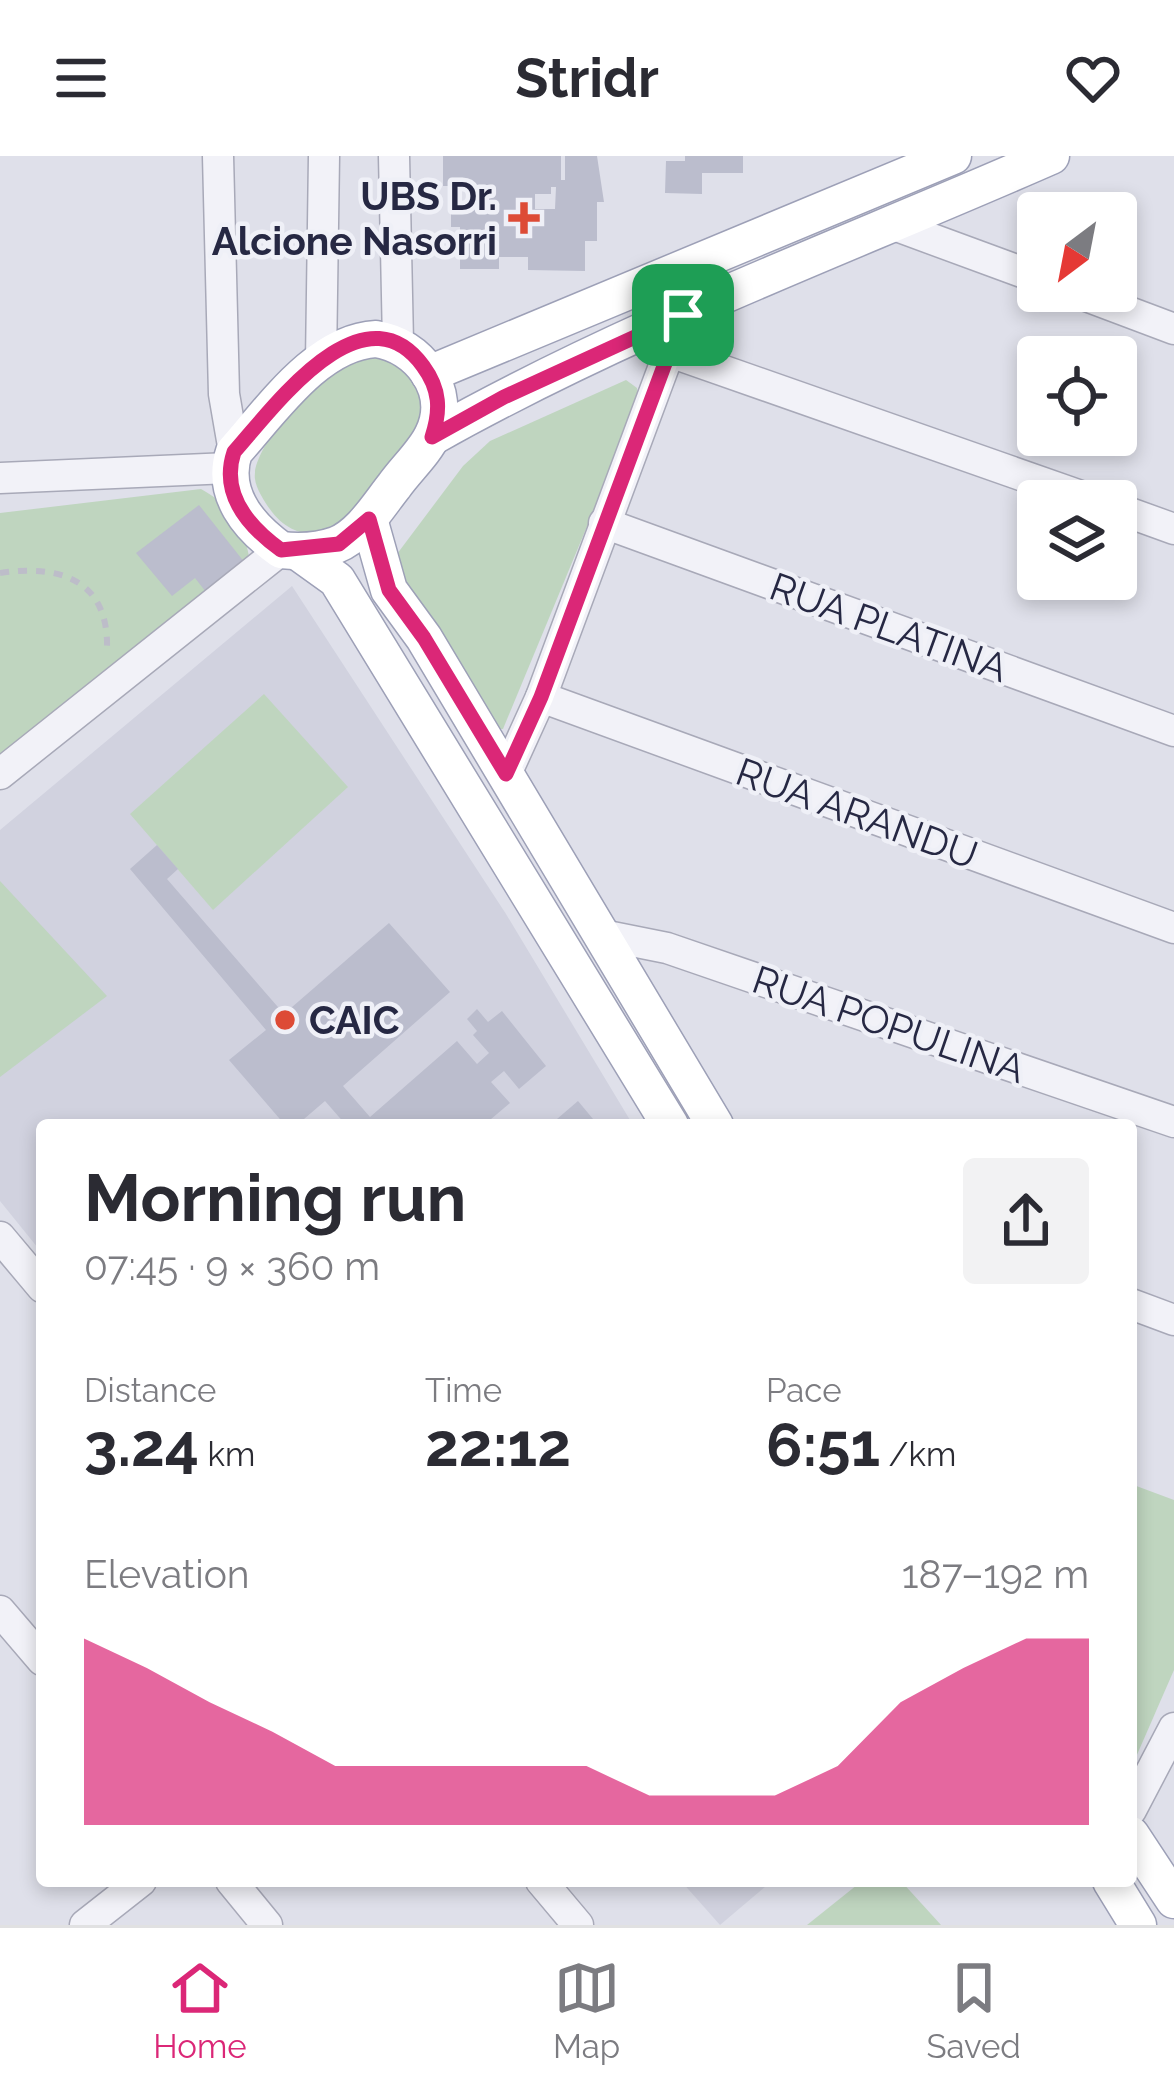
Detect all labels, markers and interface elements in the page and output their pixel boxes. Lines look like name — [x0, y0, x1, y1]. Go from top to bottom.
icon: menu — [48, 45, 114, 111]
icon: heart — [1060, 45, 1126, 111]
text: Stridr — [515, 46, 659, 110]
place label: UBS Dr. Alcione Nasorri — [212, 173, 497, 264]
north arrow — [1017, 192, 1137, 312]
map controls — [1017, 192, 1137, 600]
marker: UBS Dr. Alcione Nasorri — [508, 202, 540, 234]
pin — [632, 264, 734, 366]
icon: arrive — [650, 282, 716, 348]
button: locate — [1017, 336, 1137, 456]
button: layers — [1017, 480, 1137, 600]
street label: RUA PLATINA — [764, 563, 1014, 691]
street label: RUA ARANDU — [730, 748, 984, 878]
street label: RUA POPULINA — [747, 956, 1031, 1092]
place label: CAIC — [309, 997, 400, 1043]
marker: CAIC — [272, 1007, 298, 1033]
button: share — [963, 1158, 1089, 1284]
text: Morning run — [84, 1159, 466, 1236]
text: 07:45 · 9 × 360 m — [84, 1243, 380, 1289]
text: Distance — [84, 1371, 216, 1410]
text: Time — [425, 1371, 502, 1410]
text: Pace — [766, 1371, 842, 1410]
text: 3.24 — [84, 1410, 199, 1480]
text: 22:12 — [425, 1410, 571, 1480]
text: 6:51 — [766, 1410, 880, 1480]
text: km — [199, 1435, 255, 1474]
text: /km — [880, 1435, 956, 1474]
text: Elevation — [84, 1551, 250, 1597]
text: 187–192 m — [902, 1551, 1089, 1597]
tab: Home — [153, 1955, 247, 2066]
tab: Map — [553, 1955, 620, 2066]
tab: Saved — [926, 1955, 1021, 2066]

